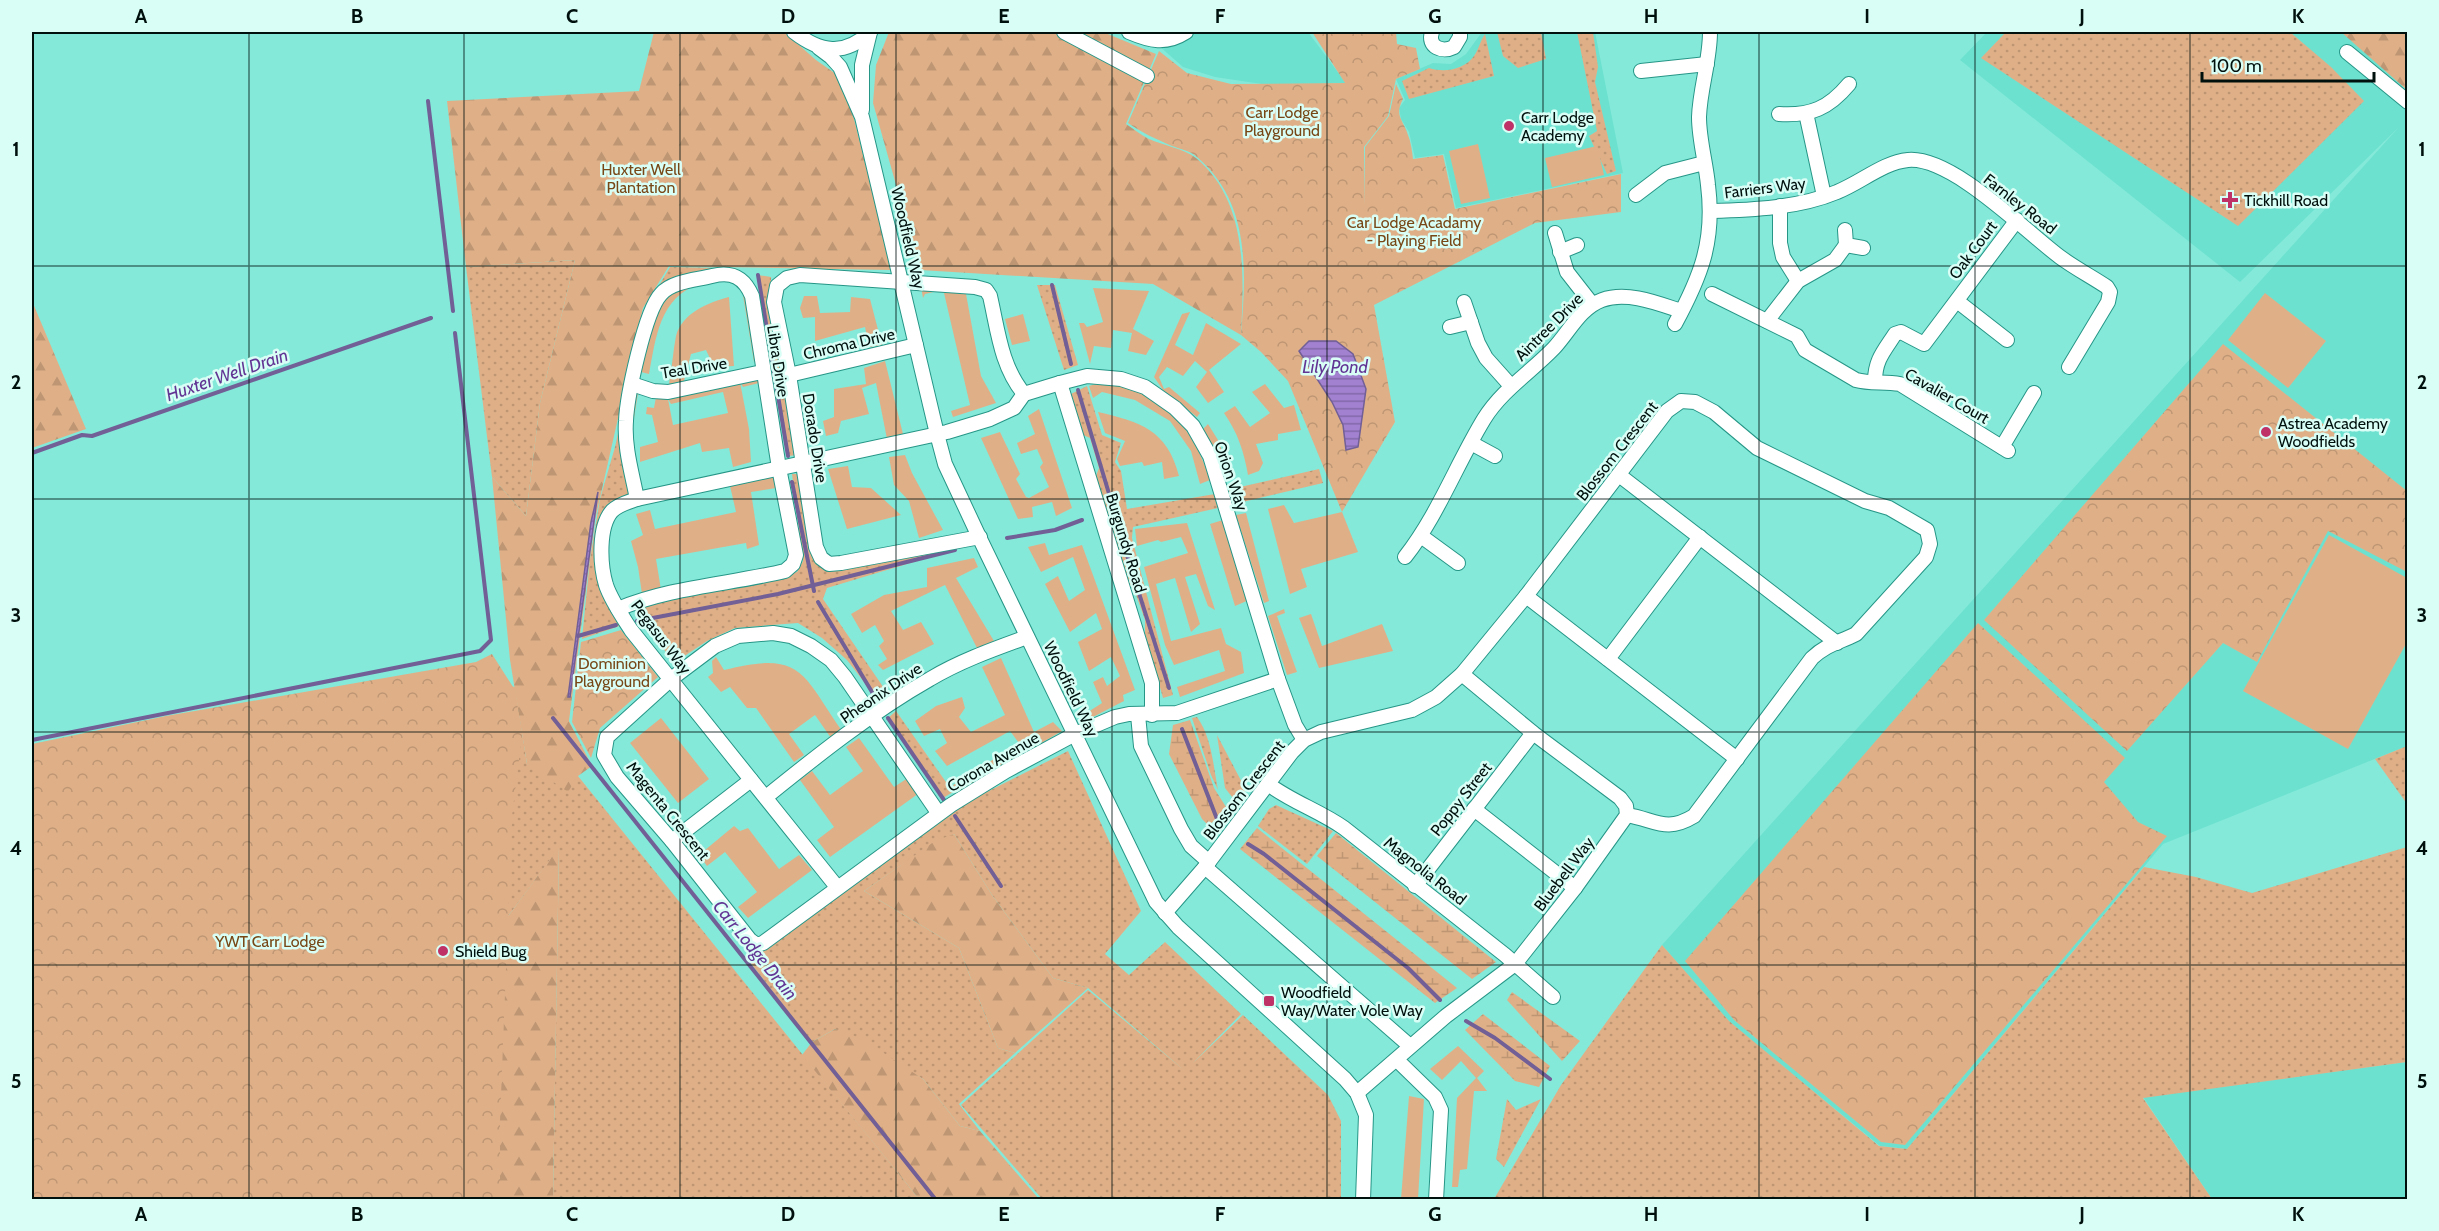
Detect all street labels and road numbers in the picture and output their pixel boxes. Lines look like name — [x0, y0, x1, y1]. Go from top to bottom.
street label: Farnley Road — [1980, 170, 2060, 238]
street label: Farriers Way — [1723, 174, 1807, 202]
street label: Woodfield Way — [887, 185, 929, 291]
street label: Oak Court — [1945, 217, 2001, 283]
street label: Aintree Drive — [1511, 289, 1587, 365]
street label: Libra Drive — [763, 324, 793, 398]
street label: Chroma Drive — [801, 324, 897, 364]
street label: Teal Drive — [660, 353, 728, 383]
street label: Cavalier Court — [1902, 364, 1993, 428]
street label: Dorado Drive — [799, 392, 831, 484]
street label: Blossom Crescent — [1572, 397, 1662, 504]
street label: Orion Way — [1210, 439, 1252, 513]
street label: Burgundy Road — [1102, 491, 1150, 595]
street label: Pegasus Way — [627, 596, 695, 678]
street label: Woodfield Way — [1040, 638, 1102, 740]
street label: Pheonix Drive — [837, 659, 925, 727]
street label: Corona Avenue — [944, 728, 1042, 796]
street label: Blossom Crescent — [1199, 736, 1289, 843]
street label: Magenta Crescent — [622, 758, 714, 865]
street label: Poppy Street — [1426, 758, 1496, 840]
street label: Magnolia Road — [1380, 833, 1470, 909]
street label: Bluebell Way — [1530, 833, 1598, 915]

